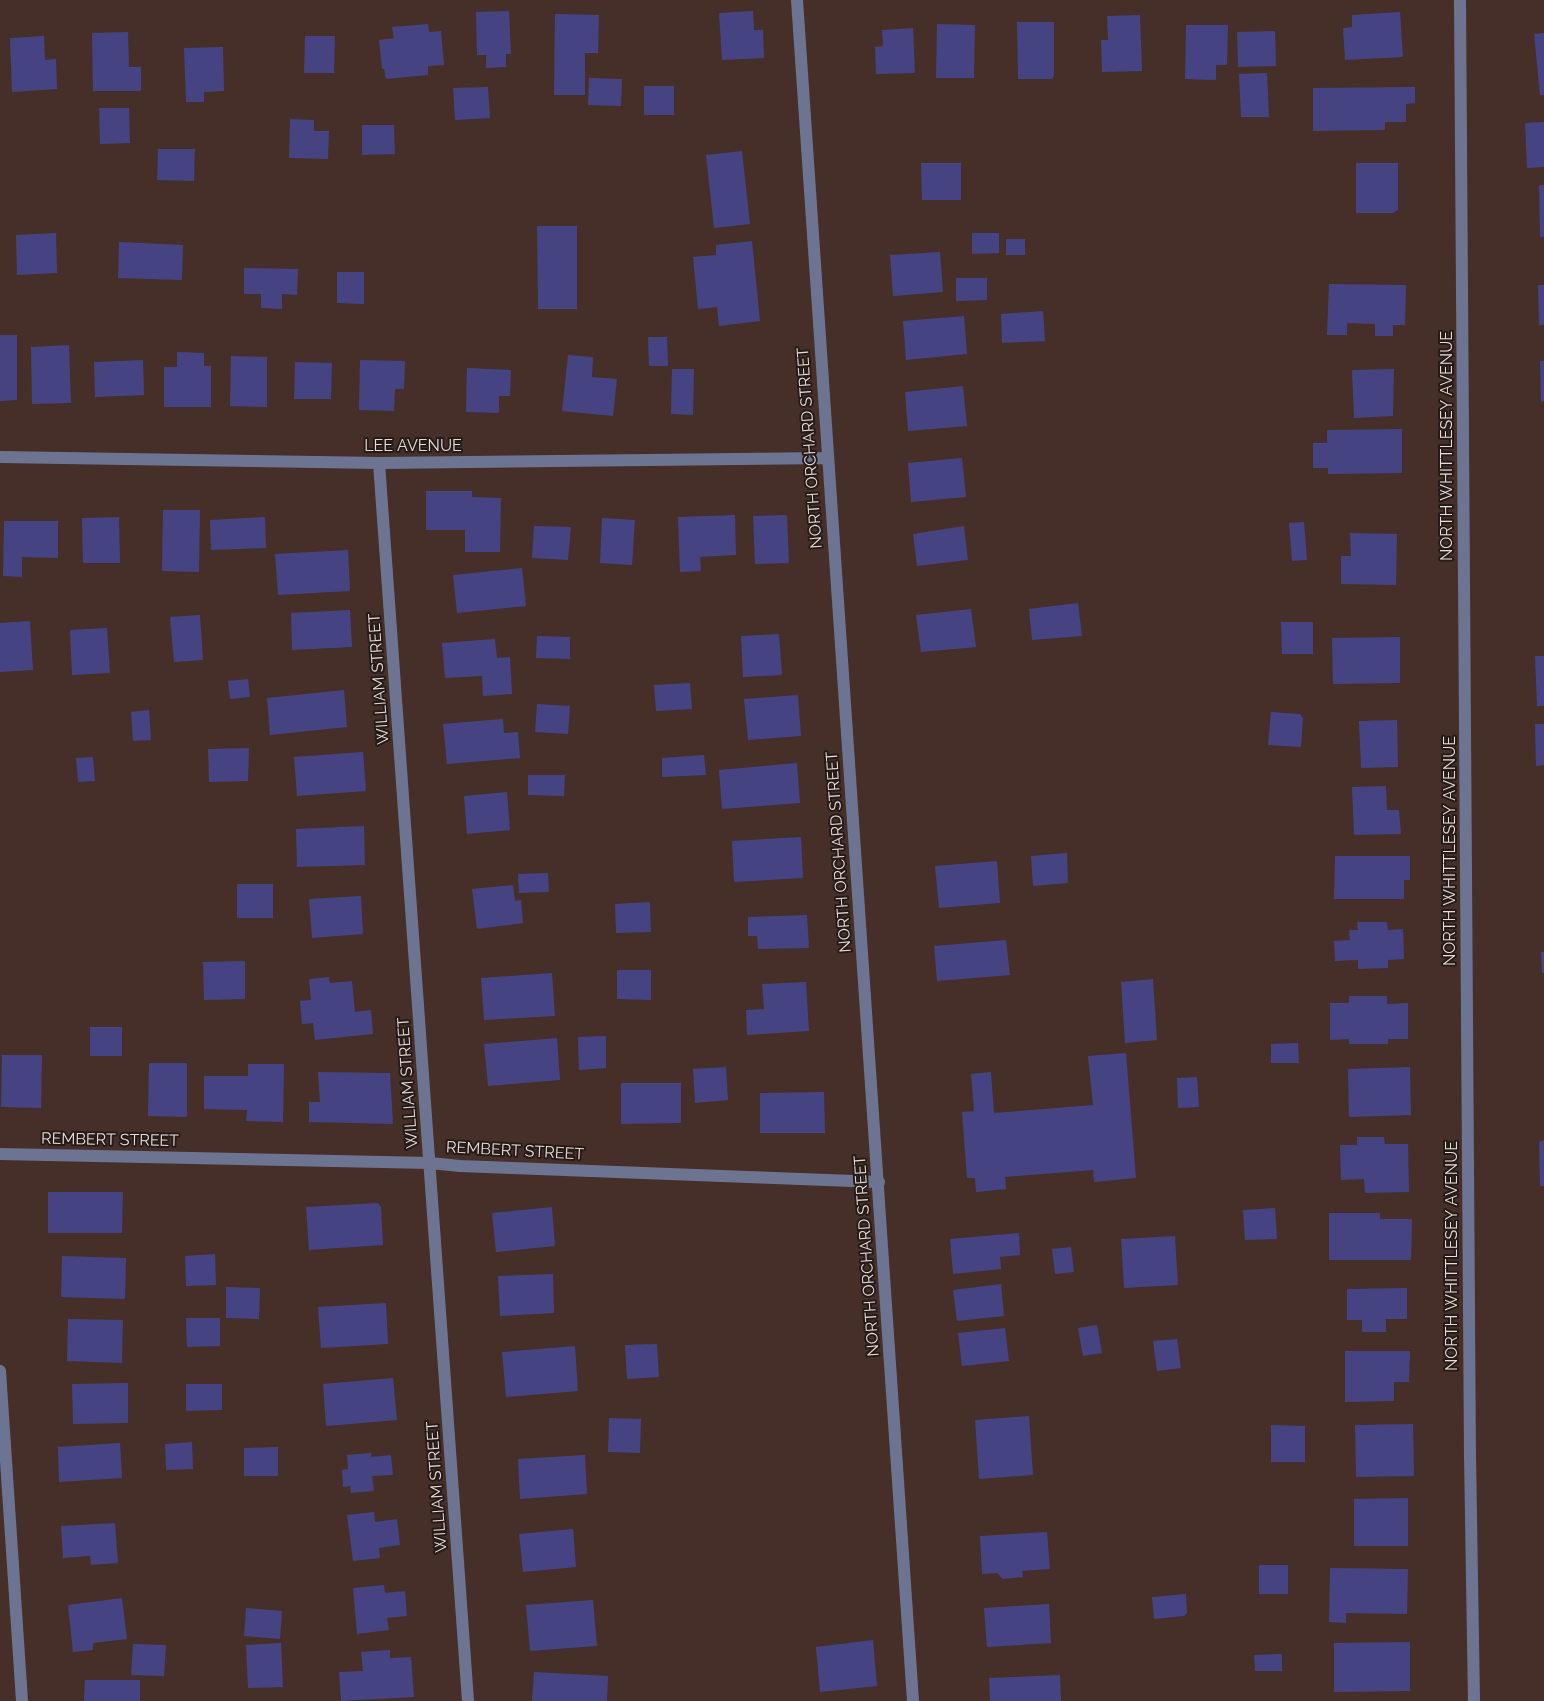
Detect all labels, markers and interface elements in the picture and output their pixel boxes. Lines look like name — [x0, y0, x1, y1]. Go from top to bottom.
street label: NORTH WHITTLESEY AVENUE — [1437, 331, 1457, 561]
street label: NORTH ORCHARD STREET — [793, 347, 827, 549]
street label: LEE AVENUE — [364, 436, 462, 456]
street label: WILLIAM STREET — [365, 613, 393, 745]
street label: NORTH WHITTLESEY AVENUE — [1440, 736, 1460, 966]
street label: NORTH ORCHARD STREET — [822, 751, 856, 953]
street label: WILLIAM STREET — [394, 1017, 422, 1149]
street label: REMBERT STREET — [41, 1129, 179, 1151]
street label: REMBERT STREET — [446, 1138, 584, 1164]
street label: NORTH WHITTLESEY AVENUE — [1442, 1141, 1462, 1371]
street label: NORTH ORCHARD STREET — [850, 1155, 884, 1357]
street label: WILLIAM STREET — [423, 1421, 451, 1553]

